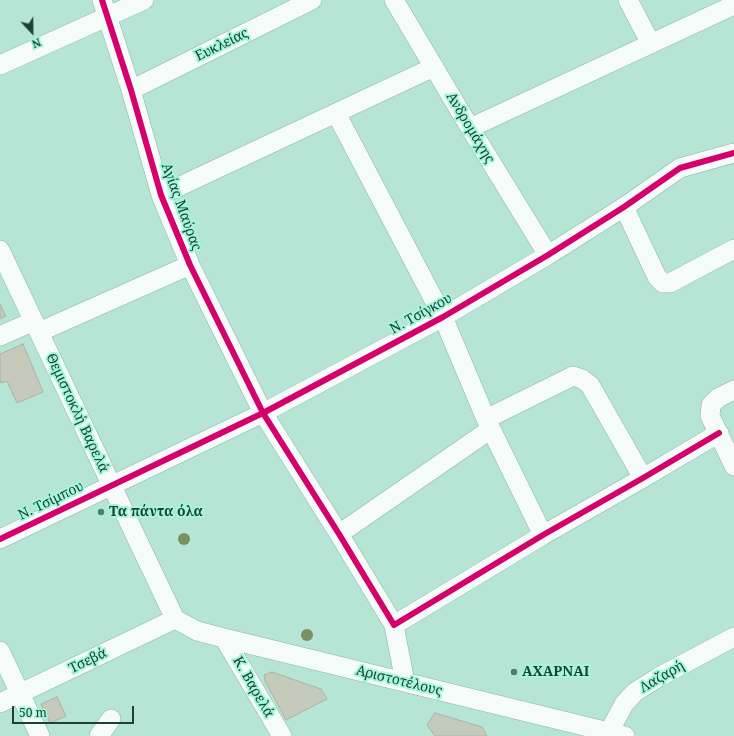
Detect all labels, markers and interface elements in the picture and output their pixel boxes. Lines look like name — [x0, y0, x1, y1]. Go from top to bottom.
north arrow — [12, 12, 52, 52]
street label: Ευκλείας — [193, 25, 251, 65]
text: N — [30, 35, 44, 52]
street label: Ανδρομάχης — [442, 89, 498, 167]
street label: Αγίας Μαύρας — [157, 161, 205, 253]
street label: Ν. Τσίγκου — [387, 290, 455, 338]
street label: Θεμιστοκλή Βαρελά — [42, 351, 112, 475]
street label: N. Τσίμπου — [16, 478, 86, 524]
place label: Τα πάντα όλα — [109, 504, 203, 520]
marker: Τα πάντα όλα — [96, 507, 106, 517]
street label: Τσεβά — [66, 645, 110, 677]
street label: Κ. Βαρελά — [229, 654, 277, 720]
street label: Λαζαρή — [636, 657, 688, 697]
street label: Αριστοτέλους — [354, 662, 444, 700]
place label: ΑΧΑΡΝΑΙ — [522, 664, 589, 680]
marker: ΑΧΑΡΝΑΙ — [509, 667, 519, 677]
scale bar — [14, 698, 136, 724]
text: 50 m — [19, 704, 47, 721]

